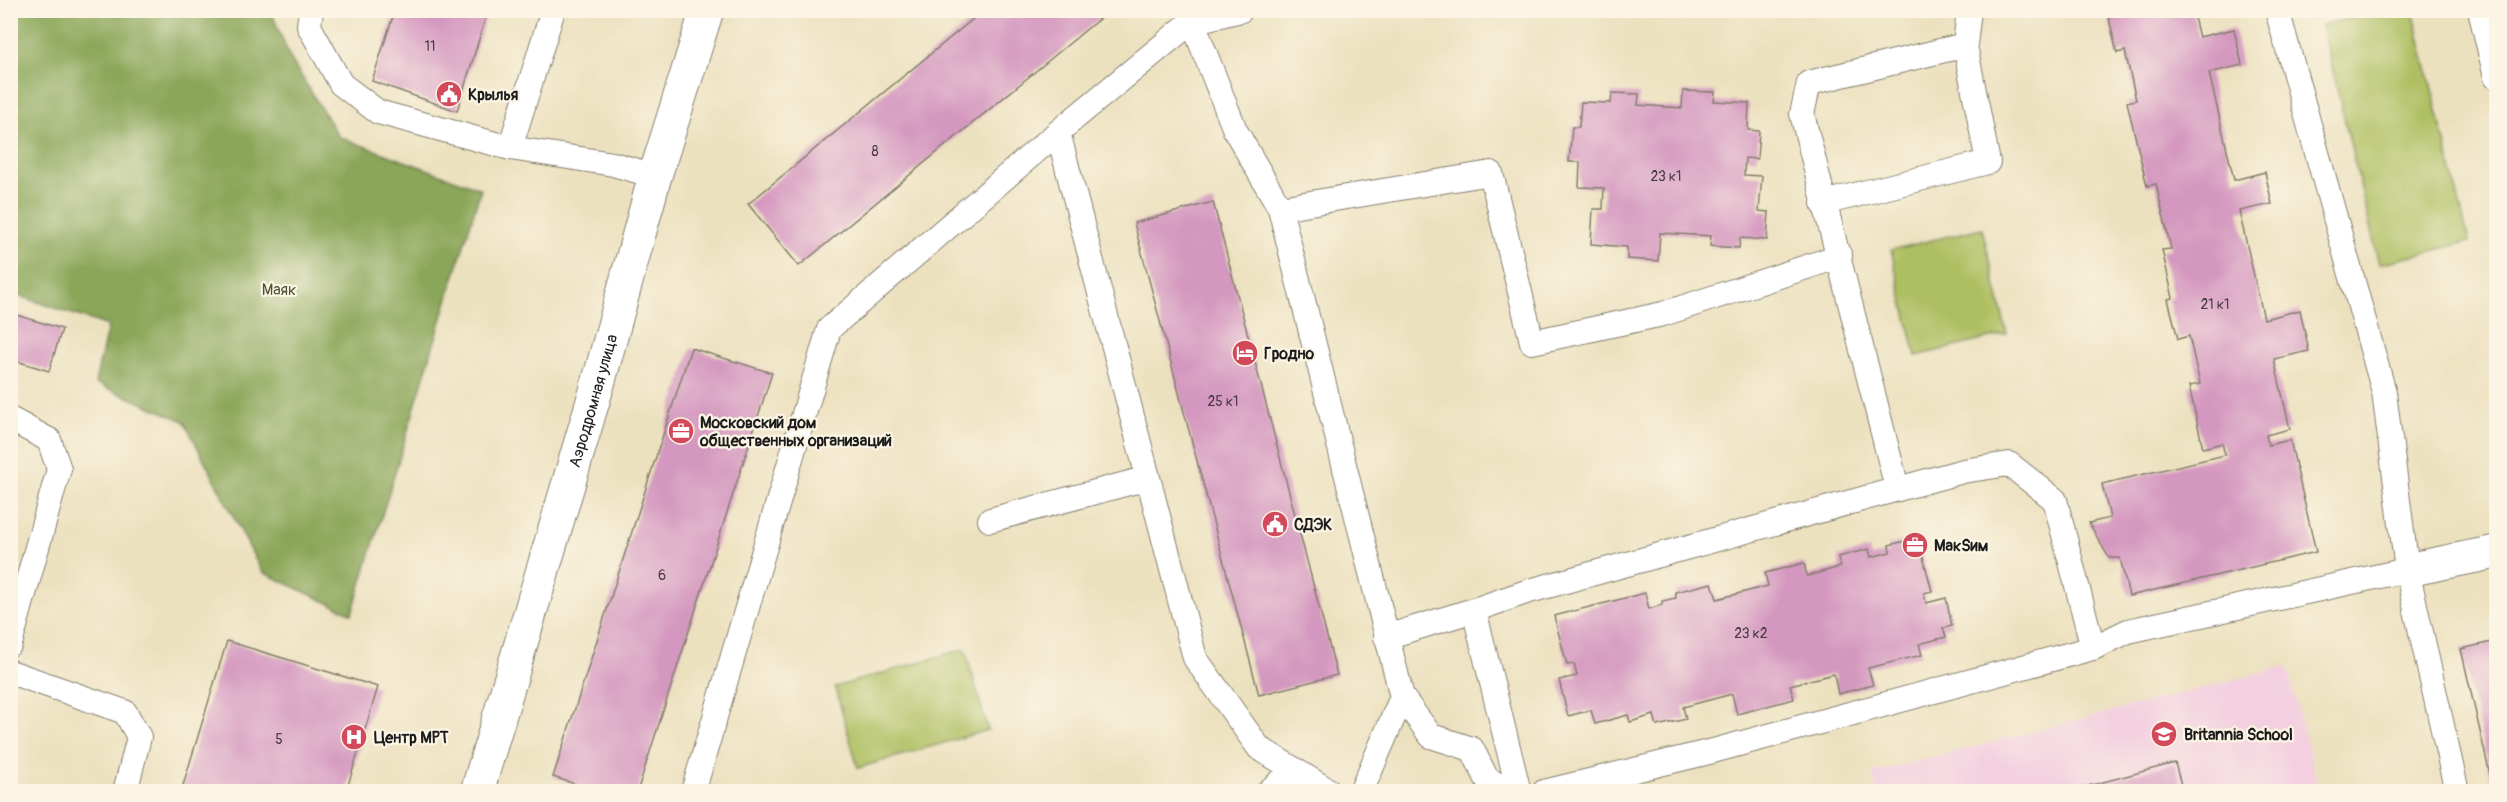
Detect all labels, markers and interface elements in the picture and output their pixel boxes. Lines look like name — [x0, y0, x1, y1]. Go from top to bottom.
house number: 11 — [425, 38, 435, 55]
public building icon: Крылья — [434, 79, 464, 109]
place label: Крылья — [468, 85, 519, 105]
house number: 8 — [871, 143, 879, 160]
house number: 23 к1 — [1651, 168, 1681, 185]
park label: Маяк — [262, 280, 296, 300]
house number: 21 к1 — [2200, 296, 2230, 313]
street label: Аэродромная улица — [565, 332, 622, 470]
hotel icon: Гродно — [1230, 338, 1260, 368]
place label: Гродно — [1264, 344, 1314, 364]
house number: 25 к1 — [1207, 393, 1239, 410]
place label: Московский дом общественных организаций — [699, 413, 892, 451]
office icon: Московский дом общественных организаций — [666, 416, 696, 446]
public building icon: СДЭК — [1260, 509, 1290, 539]
place label: СДЭК — [1294, 515, 1332, 535]
office icon: МакSим — [1900, 530, 1930, 560]
place label: МакSим — [1934, 536, 1988, 556]
house number: 6 — [658, 567, 666, 584]
house number: 23 к2 — [1734, 625, 1768, 642]
school or university icon: Britannia School — [2149, 719, 2179, 749]
hospital icon: Центр МРТ — [339, 722, 369, 752]
place label: Britannia School — [2184, 725, 2293, 745]
place label: Центр МРТ — [374, 728, 449, 748]
house number: 5 — [275, 731, 283, 748]

